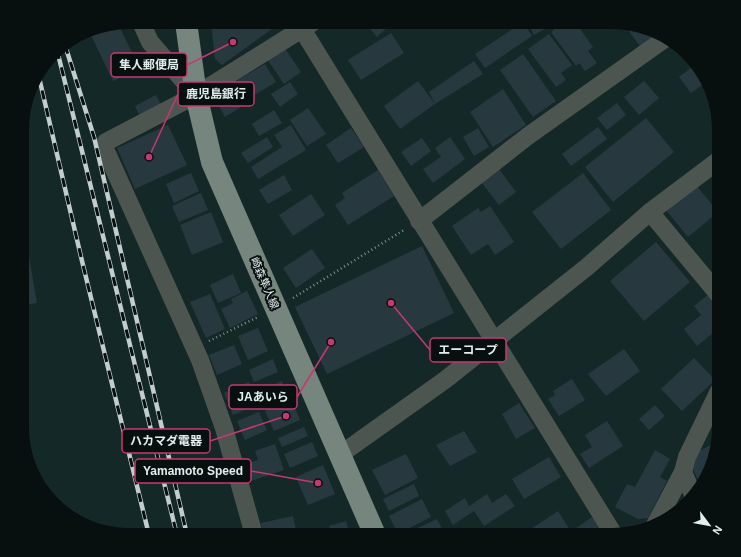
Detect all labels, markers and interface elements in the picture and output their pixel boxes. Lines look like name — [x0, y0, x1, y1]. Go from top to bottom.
callout: 隼人郵便局 — [111, 53, 187, 77]
text: 隼人郵便局 — [119, 58, 179, 72]
callout: 鹿児島銀行 — [178, 82, 254, 106]
text: 鹿児島銀行 — [186, 87, 246, 101]
street label: 崎森隼人線 — [249, 255, 281, 311]
callout: エーコープ — [430, 338, 506, 362]
text: エーコープ — [438, 343, 498, 357]
callout: JAあいら — [229, 385, 297, 409]
text: JAあいら — [237, 390, 289, 404]
callout: ハカマダ電器 — [122, 429, 210, 453]
text: ハカマダ電器 — [130, 434, 203, 448]
callout: Yamamoto Speed — [135, 459, 251, 483]
text: Yamamoto Speed — [143, 464, 243, 478]
north arrow — [689, 505, 729, 545]
text: N — [710, 524, 725, 537]

